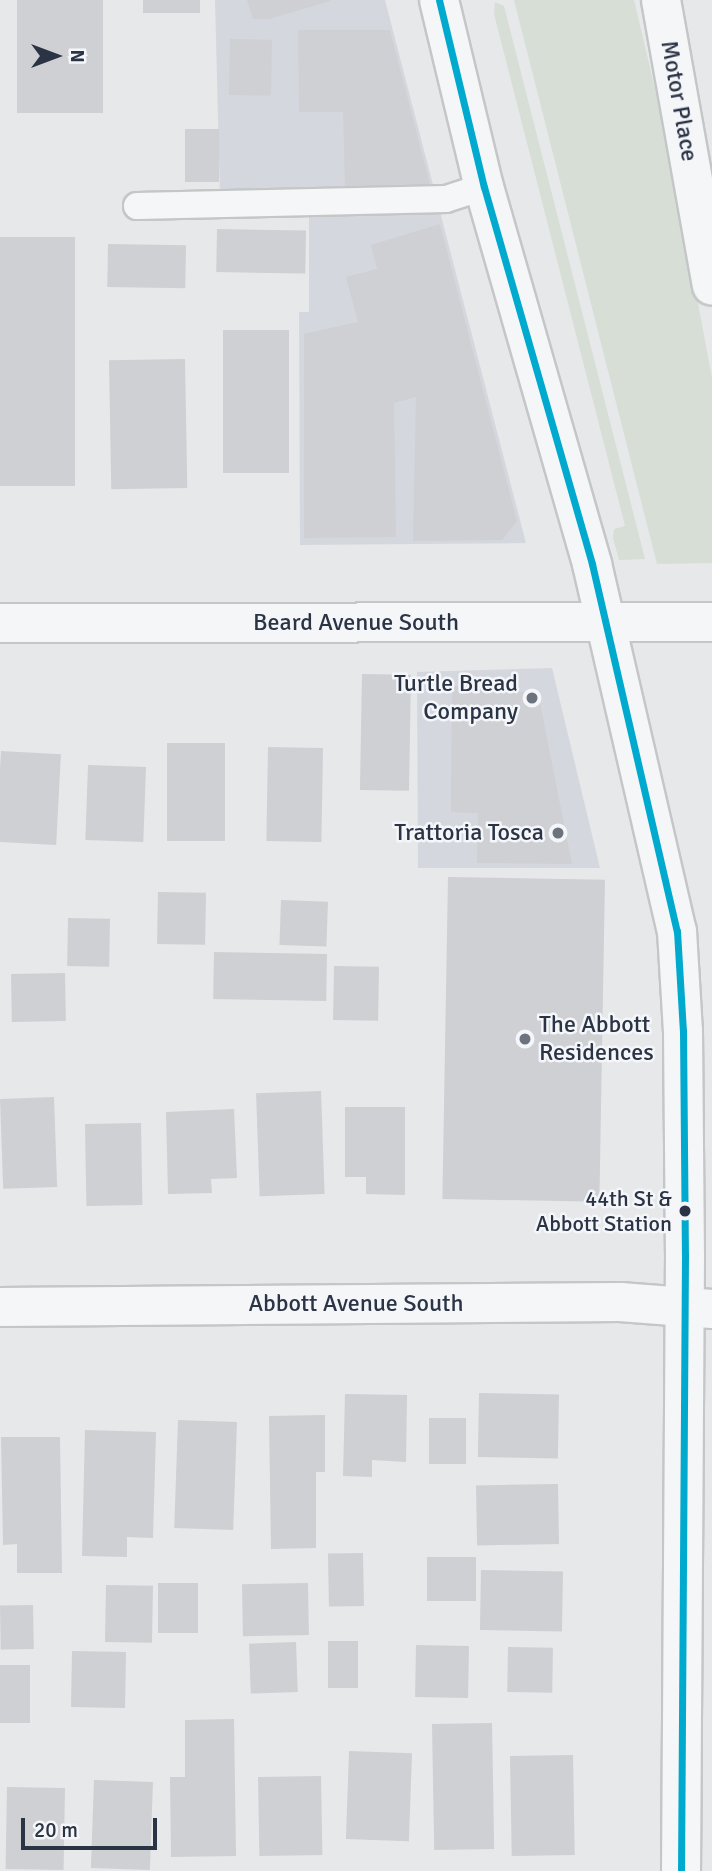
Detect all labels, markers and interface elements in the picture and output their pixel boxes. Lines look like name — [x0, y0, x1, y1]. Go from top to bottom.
north arrow — [21, 21, 91, 91]
street label: Motor Place — [654, 38, 704, 164]
text: N — [65, 49, 89, 63]
street label: Beard Avenue South — [253, 609, 459, 637]
place label: Turtle Bread Company — [394, 670, 518, 726]
marker: Turtle Bread Company — [524, 690, 540, 706]
place label: Trattoria Tosca — [394, 819, 544, 847]
marker: Trattoria Tosca — [550, 825, 566, 841]
place label: The Abbott Residences — [539, 1011, 654, 1067]
marker: The Abbott Residences — [517, 1031, 533, 1047]
place label: 44th St & Abbott Station — [536, 1185, 672, 1236]
marker: 44th St & Abbott Station — [678, 1204, 692, 1218]
street label: Abbott Avenue South — [248, 1290, 464, 1318]
scale bar — [24, 1804, 161, 1848]
text: 20 m — [34, 1817, 78, 1843]

